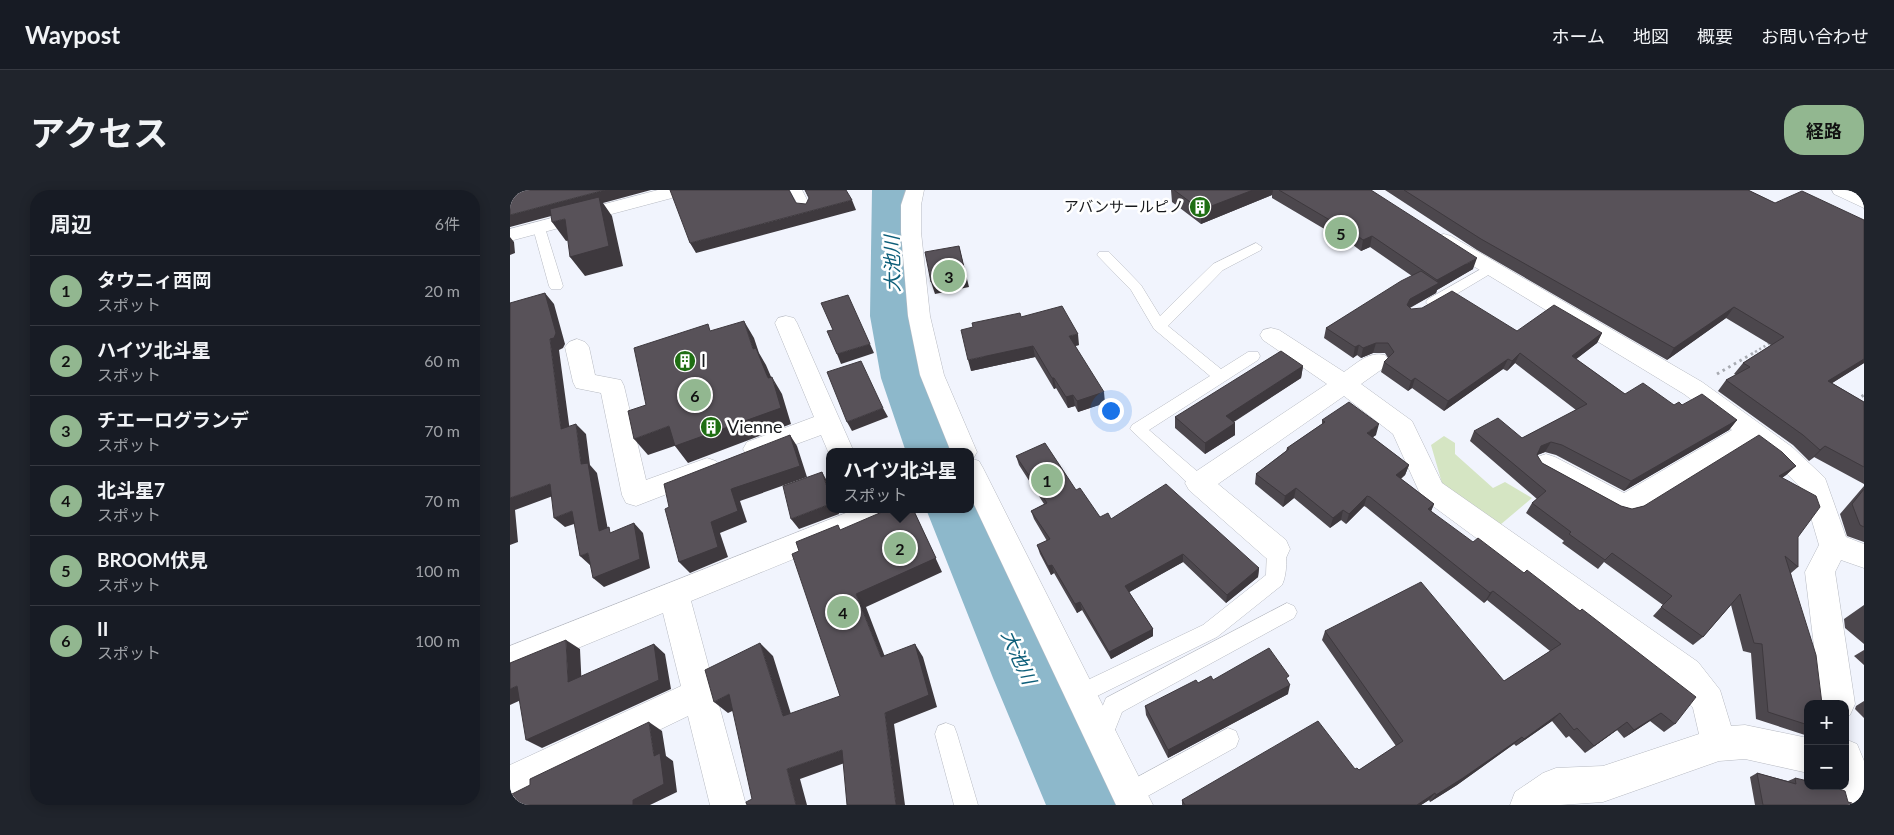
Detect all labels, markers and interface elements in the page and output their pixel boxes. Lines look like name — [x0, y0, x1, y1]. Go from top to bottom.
text: Waypost — [25, 20, 120, 49]
text: ホーム — [1552, 25, 1605, 47]
text: 地図 — [1633, 25, 1669, 47]
text: 概要 — [1697, 25, 1733, 47]
text: お問い合わせ — [1761, 25, 1869, 47]
button: 経路 — [1784, 105, 1864, 155]
text: アクセス — [30, 111, 168, 153]
building icon: アバンサールピノ — [1188, 195, 1212, 219]
place label: アバンサールピノ — [1064, 197, 1184, 215]
text: 周辺 — [50, 211, 92, 236]
text: 6件 — [435, 214, 460, 233]
pin: 5 — [1325, 214, 1357, 252]
water label: 大池川 — [879, 233, 903, 293]
pin: 3 — [933, 257, 965, 295]
text: タウニィ西岡 — [97, 268, 211, 291]
text: 1 — [61, 281, 71, 300]
text: 20 m — [424, 281, 460, 300]
text: スポット — [97, 295, 161, 314]
text: ハイツ北斗星 — [97, 338, 211, 361]
building icon: I — [673, 349, 697, 373]
place label: I — [701, 349, 706, 371]
text: 2 — [61, 351, 71, 370]
text: 60 m — [424, 351, 460, 370]
text: スポット — [97, 365, 161, 384]
pin: 6 — [679, 376, 711, 414]
your location — [1098, 398, 1124, 424]
text: チエーログランデ — [97, 408, 249, 431]
building icon: Vienne — [699, 415, 723, 439]
place label: Vienne — [727, 415, 783, 437]
text: 3 — [61, 421, 71, 440]
text: 70 m — [424, 421, 460, 440]
text: スポット — [97, 435, 161, 454]
popup — [826, 448, 974, 513]
text: ハイツ北斗星 — [843, 458, 957, 481]
pin: 1 — [1031, 461, 1063, 499]
text: 北斗星7 — [97, 478, 165, 501]
text: スポット — [843, 485, 907, 504]
text: 4 — [61, 491, 71, 510]
text: 70 m — [424, 491, 460, 510]
text: スポット — [97, 505, 161, 524]
pin: 2 — [884, 529, 916, 567]
text: BROOM伏見 — [97, 548, 208, 571]
text: 5 — [61, 561, 71, 580]
text: 100 m — [415, 561, 460, 580]
text: スポット — [97, 575, 161, 594]
pin: 4 — [827, 593, 859, 631]
text: II — [97, 617, 108, 640]
water label: 大池川 — [997, 626, 1042, 689]
text: 6 — [61, 631, 71, 650]
text: 100 m — [415, 631, 460, 650]
text: スポット — [97, 643, 161, 662]
map controls — [1804, 700, 1849, 790]
button: + — [1804, 700, 1849, 745]
button: − — [1804, 745, 1849, 790]

